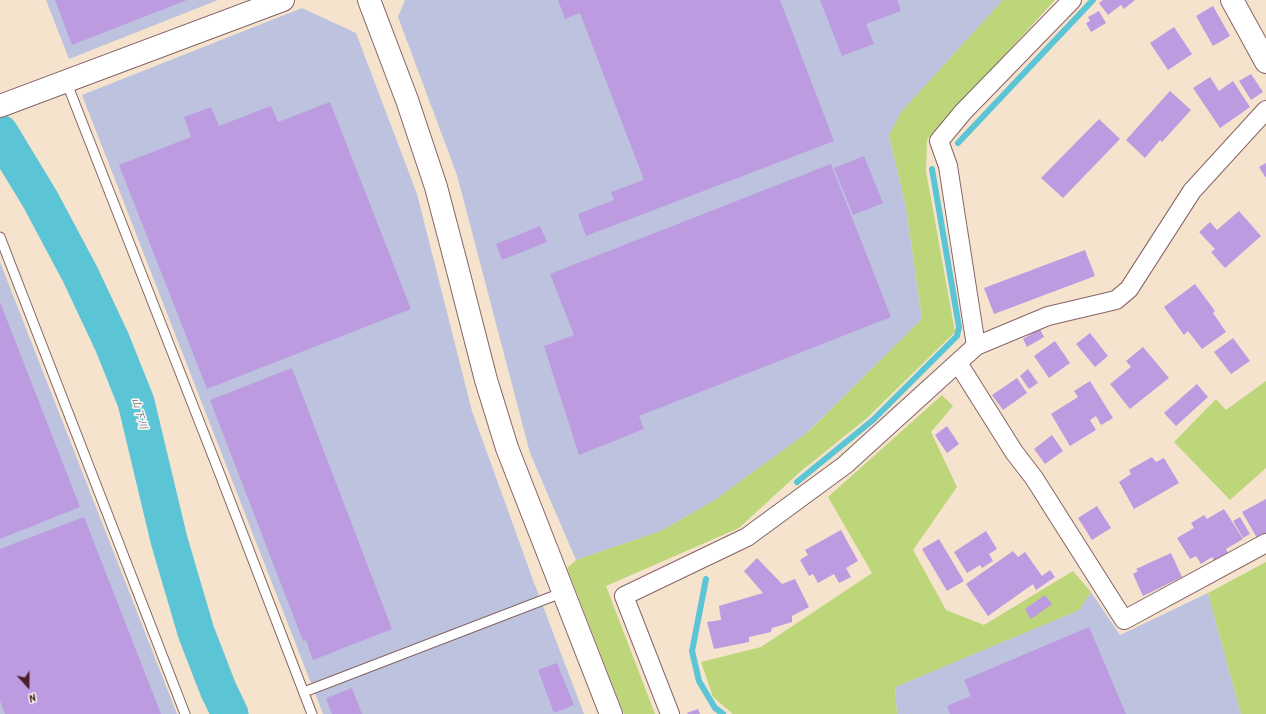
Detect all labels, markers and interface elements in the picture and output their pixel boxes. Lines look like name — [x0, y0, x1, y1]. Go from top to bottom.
water label: 山下川 — [127, 396, 149, 432]
north arrow — [8, 666, 48, 706]
text: N — [26, 688, 39, 707]

